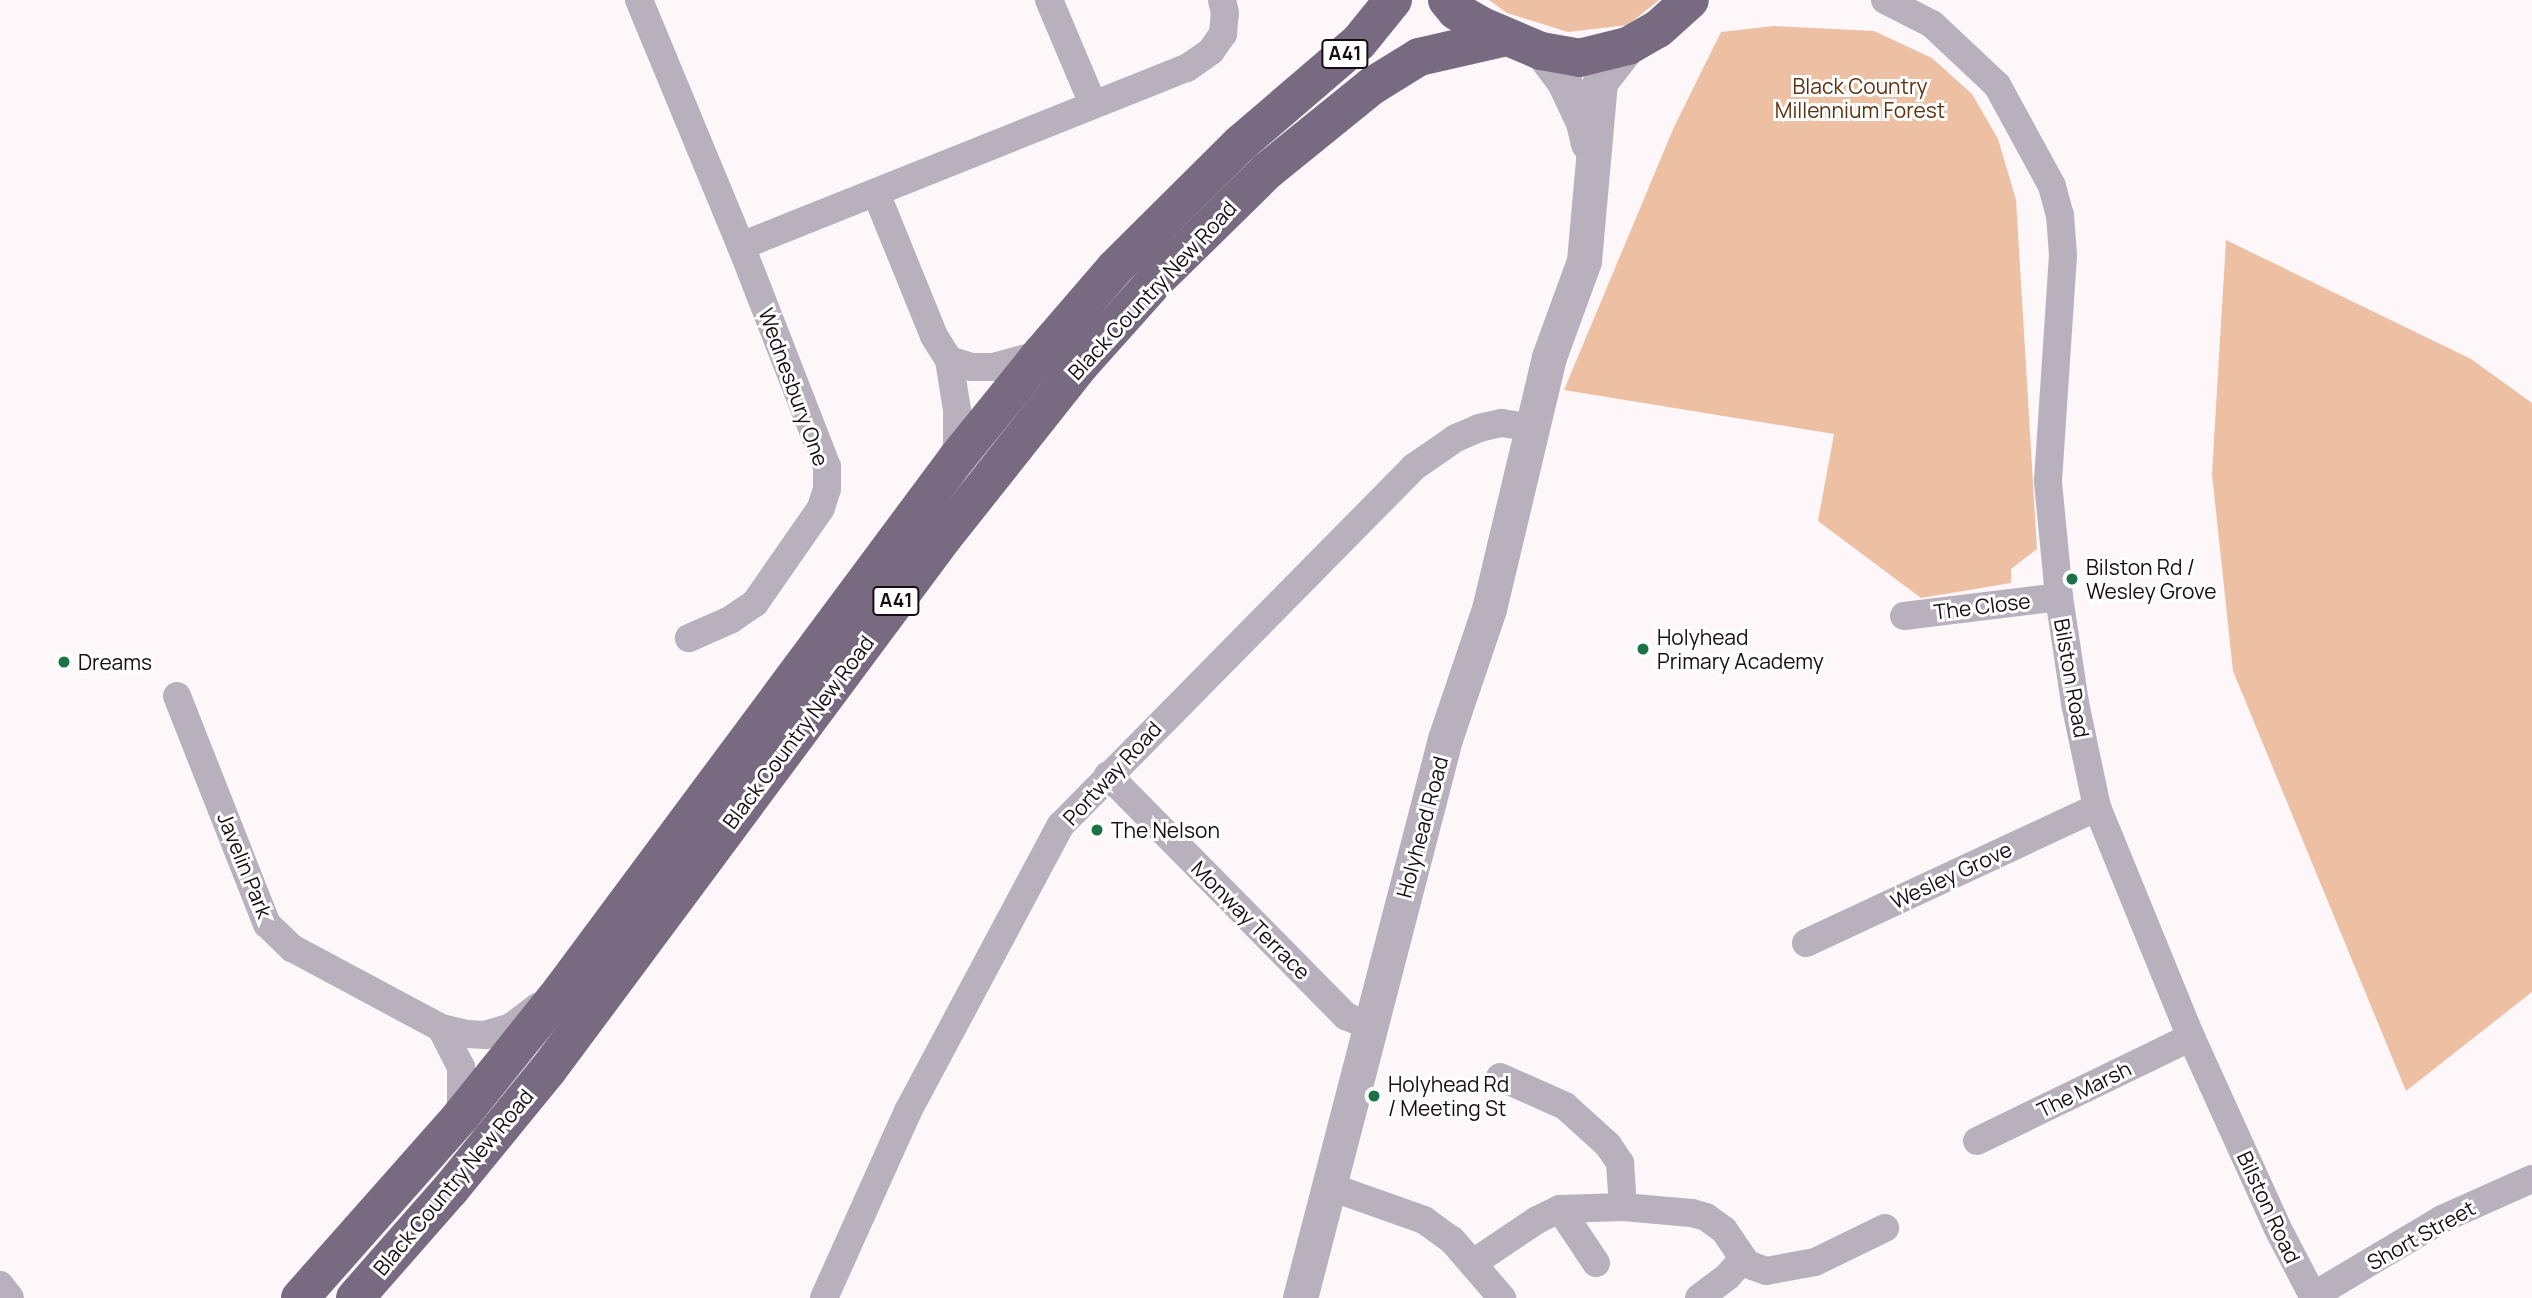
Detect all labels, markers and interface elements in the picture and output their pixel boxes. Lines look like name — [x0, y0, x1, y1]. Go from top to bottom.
road number: A41 — [1320, 38, 1370, 70]
park label: Black Country Millennium Forest — [1775, 73, 1945, 123]
street label: Black Country New Road — [1062, 195, 1242, 385]
street label: Wednesbury One — [754, 305, 834, 469]
place label: Bilston Rd / Wesley Grove — [2086, 554, 2217, 604]
marker: Bilston Rd / Wesley Grove — [2064, 571, 2080, 587]
road number: A41 — [872, 586, 920, 616]
street label: The Close — [1932, 588, 2032, 624]
street label: Bilston Road — [2049, 616, 2095, 740]
place label: Holyhead Primary Academy — [1657, 624, 1824, 674]
street label: Black Country New Road — [717, 630, 879, 834]
marker: Holyhead Primary Academy — [1635, 641, 1651, 657]
place label: Dreams — [78, 649, 152, 675]
marker: Dreams — [56, 654, 72, 670]
street label: Portway Road — [1058, 716, 1166, 830]
street label: Holyhead Road — [1391, 754, 1453, 900]
street label: Javelin Park — [212, 808, 278, 922]
place label: The Nelson — [1111, 817, 1220, 843]
marker: The Nelson — [1089, 822, 1105, 838]
street label: Wesley Grove — [1886, 836, 2016, 914]
street label: Monway Terrace — [1186, 855, 1316, 985]
street label: The Marsh — [2033, 1055, 2135, 1123]
place label: Holyhead Rd / Meeting St — [1388, 1071, 1509, 1121]
street label: Black Country New Road — [368, 1084, 538, 1280]
marker: Holyhead Rd / Meeting St — [1366, 1088, 1382, 1104]
street label: Bilston Road — [2232, 1147, 2306, 1267]
street label: Short Street — [2363, 1195, 2479, 1275]

